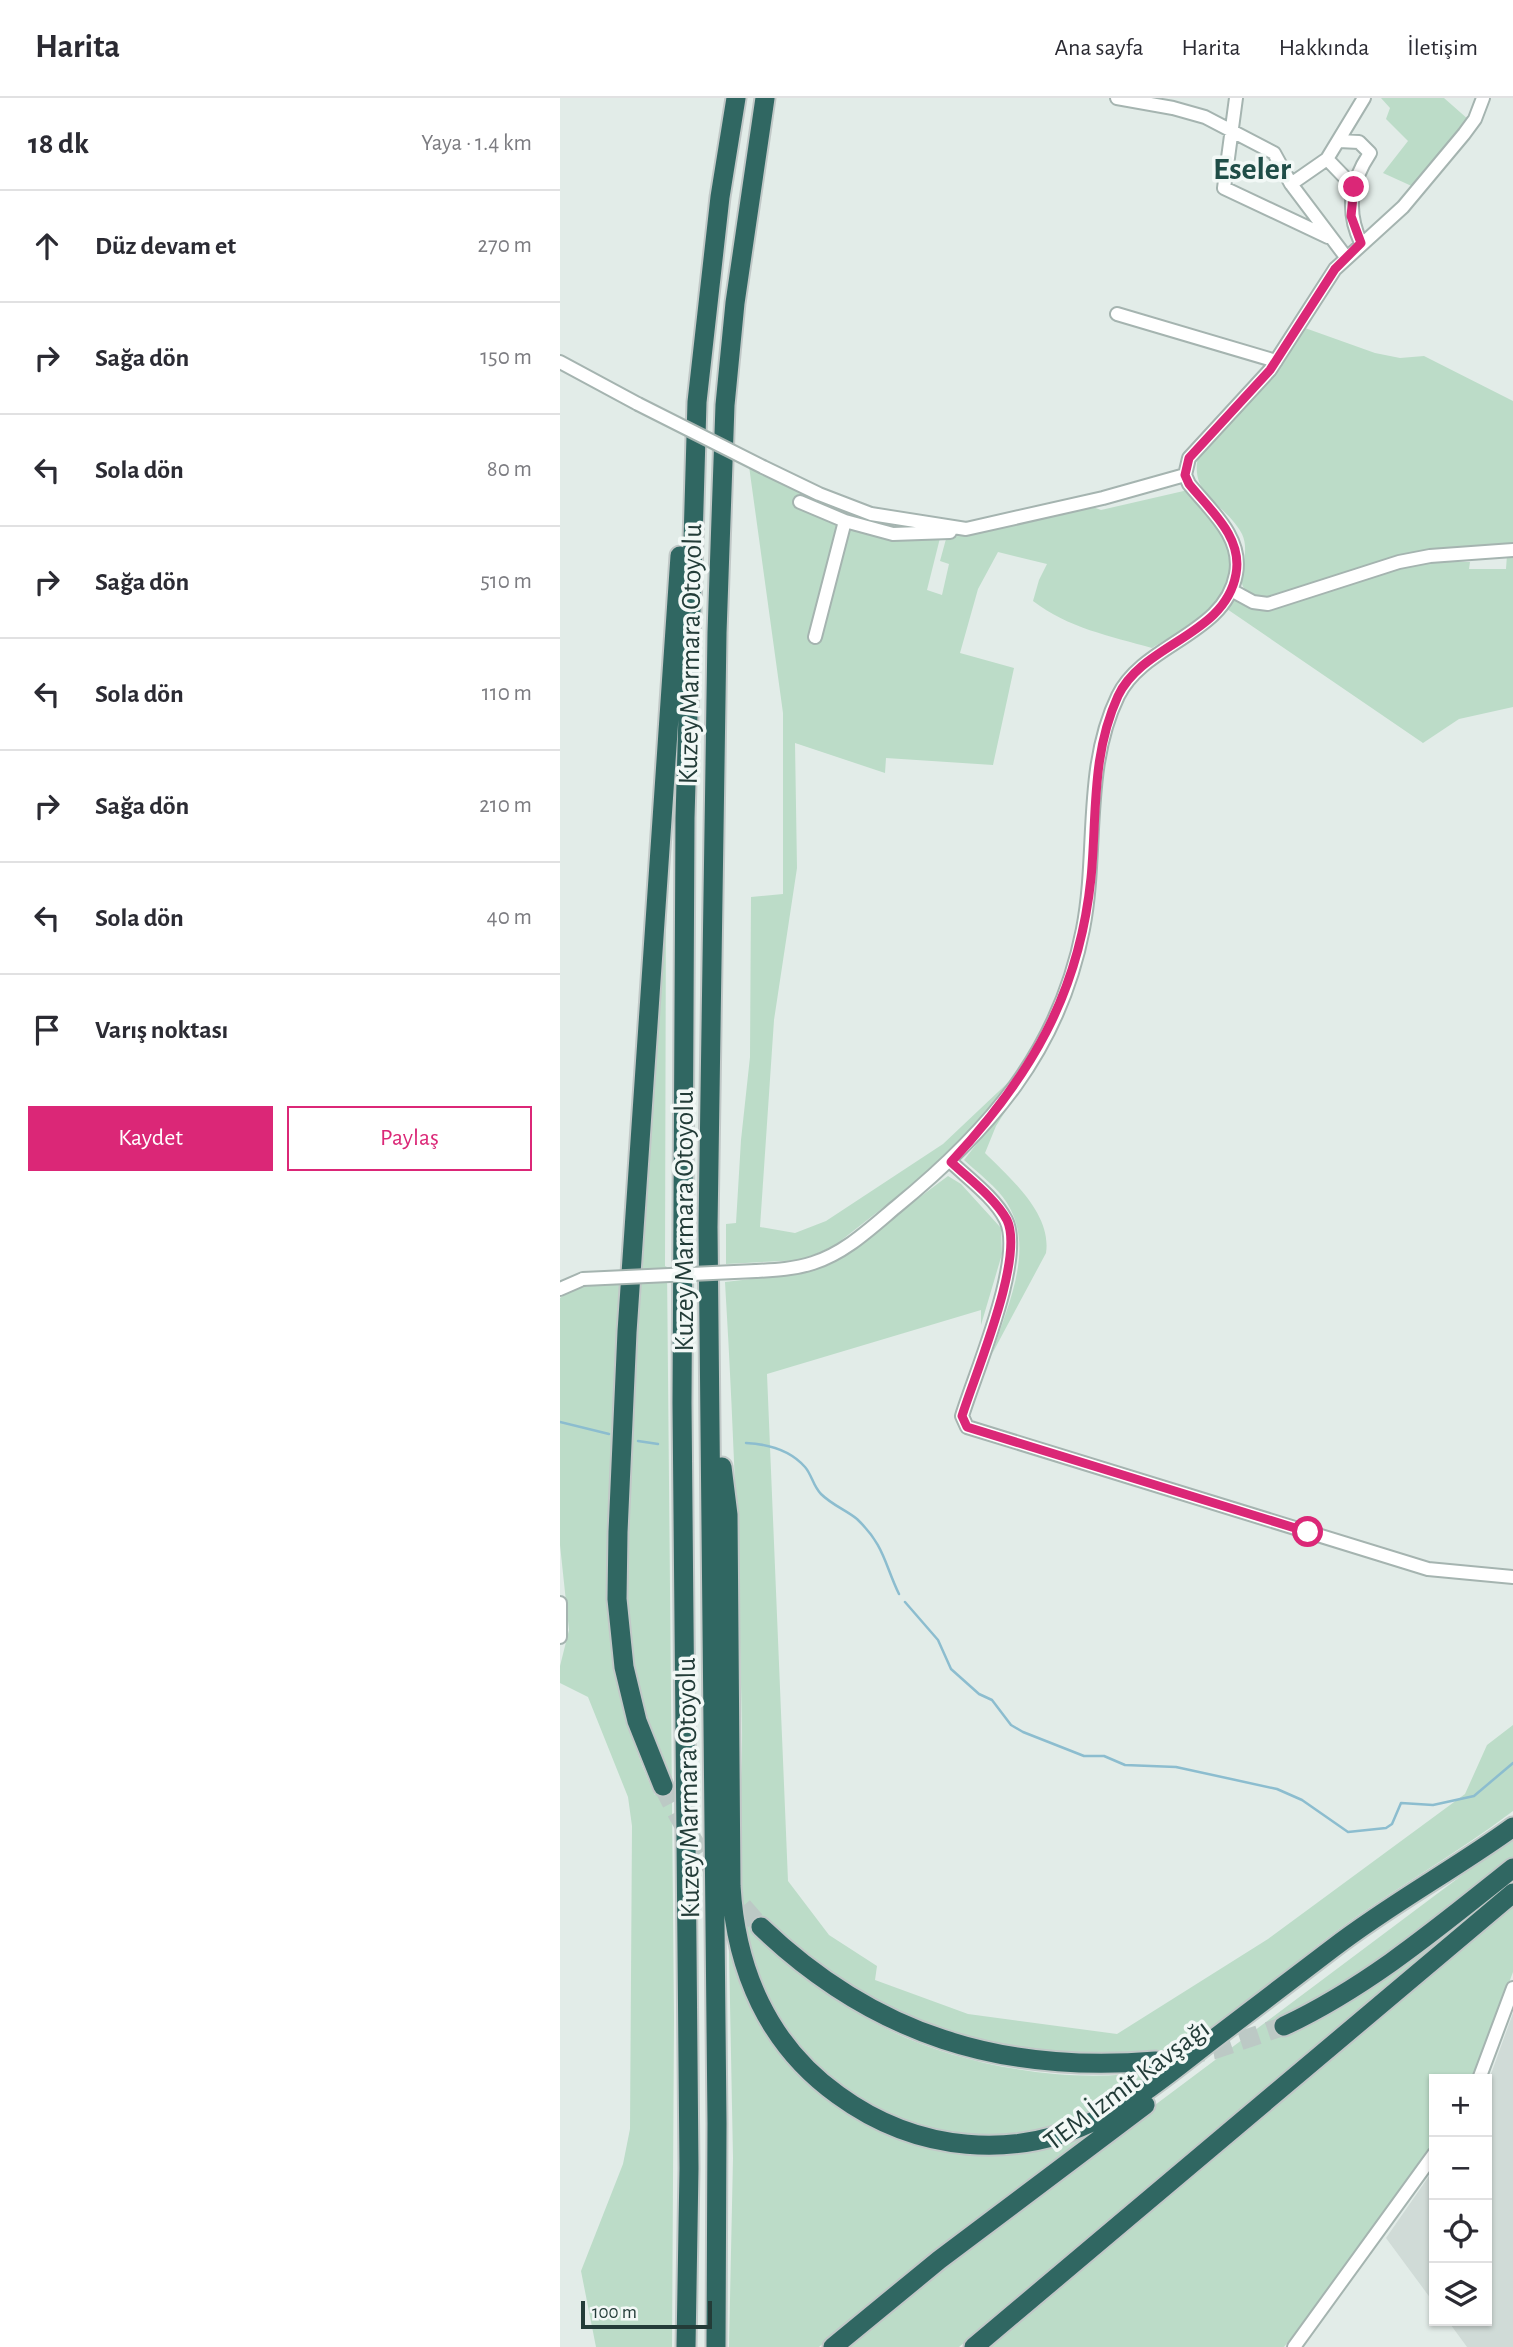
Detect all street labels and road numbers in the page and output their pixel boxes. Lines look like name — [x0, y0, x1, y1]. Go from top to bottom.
street label: Kuzey Marmara Otoyolu — [675, 523, 707, 785]
street label: Kuzey Marmara Otoyolu — [671, 1091, 699, 1351]
street label: Kuzey Marmara Otoyolu — [673, 1657, 705, 1919]
street label: TEM İzmit Kavşağı — [1038, 2013, 1215, 2157]

